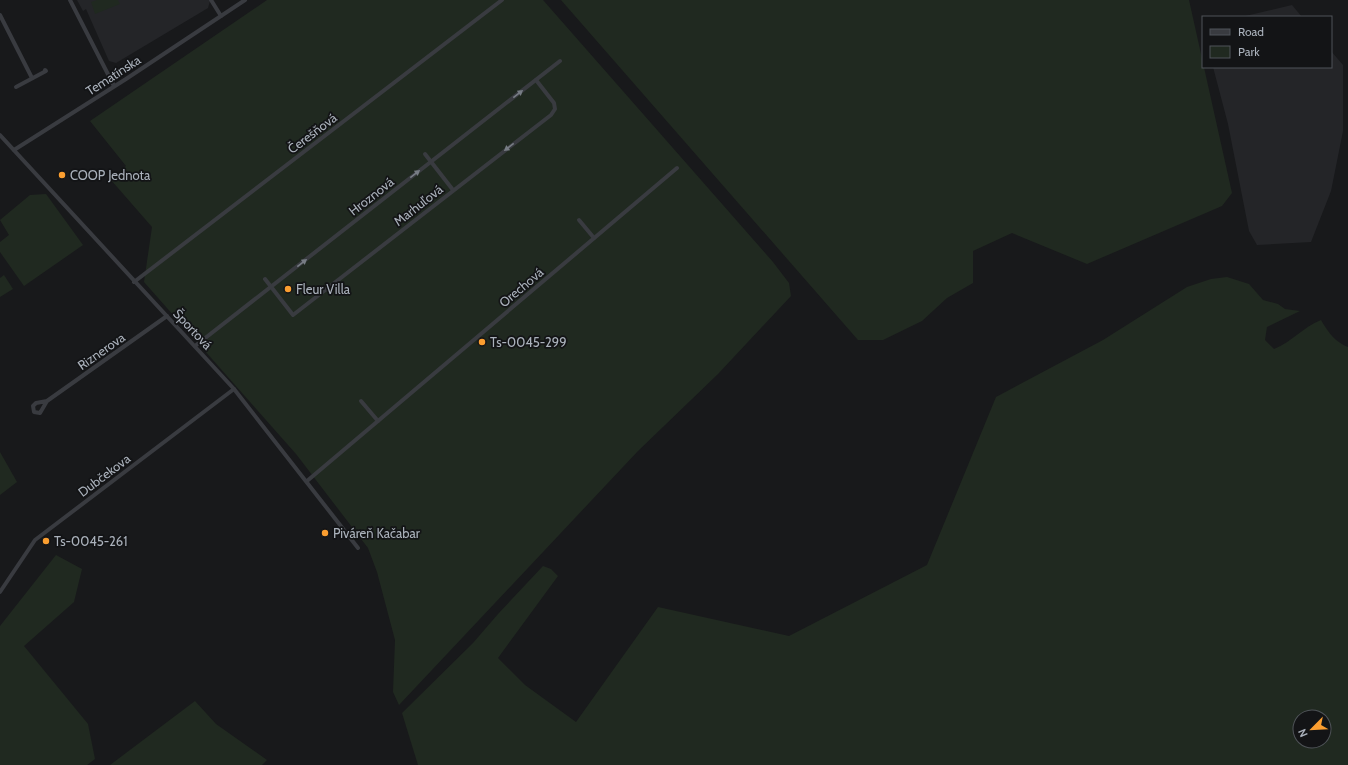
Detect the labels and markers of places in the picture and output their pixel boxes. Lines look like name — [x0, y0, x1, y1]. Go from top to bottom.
place label: COOP Jednota — [70, 167, 151, 183]
marker: COOP Jednota — [57, 170, 67, 180]
place label: Fleur Villa — [296, 281, 351, 297]
marker: Fleur Villa — [283, 284, 293, 294]
place label: Ts-0045-299 — [490, 334, 567, 350]
marker: Ts-0045-299 — [477, 337, 487, 347]
place label: Piváreň Kačabar — [333, 525, 421, 541]
marker: Piváreň Kačabar — [320, 528, 330, 538]
place label: Ts-0045-261 — [54, 533, 127, 549]
marker: Ts-0045-261 — [41, 536, 51, 546]

